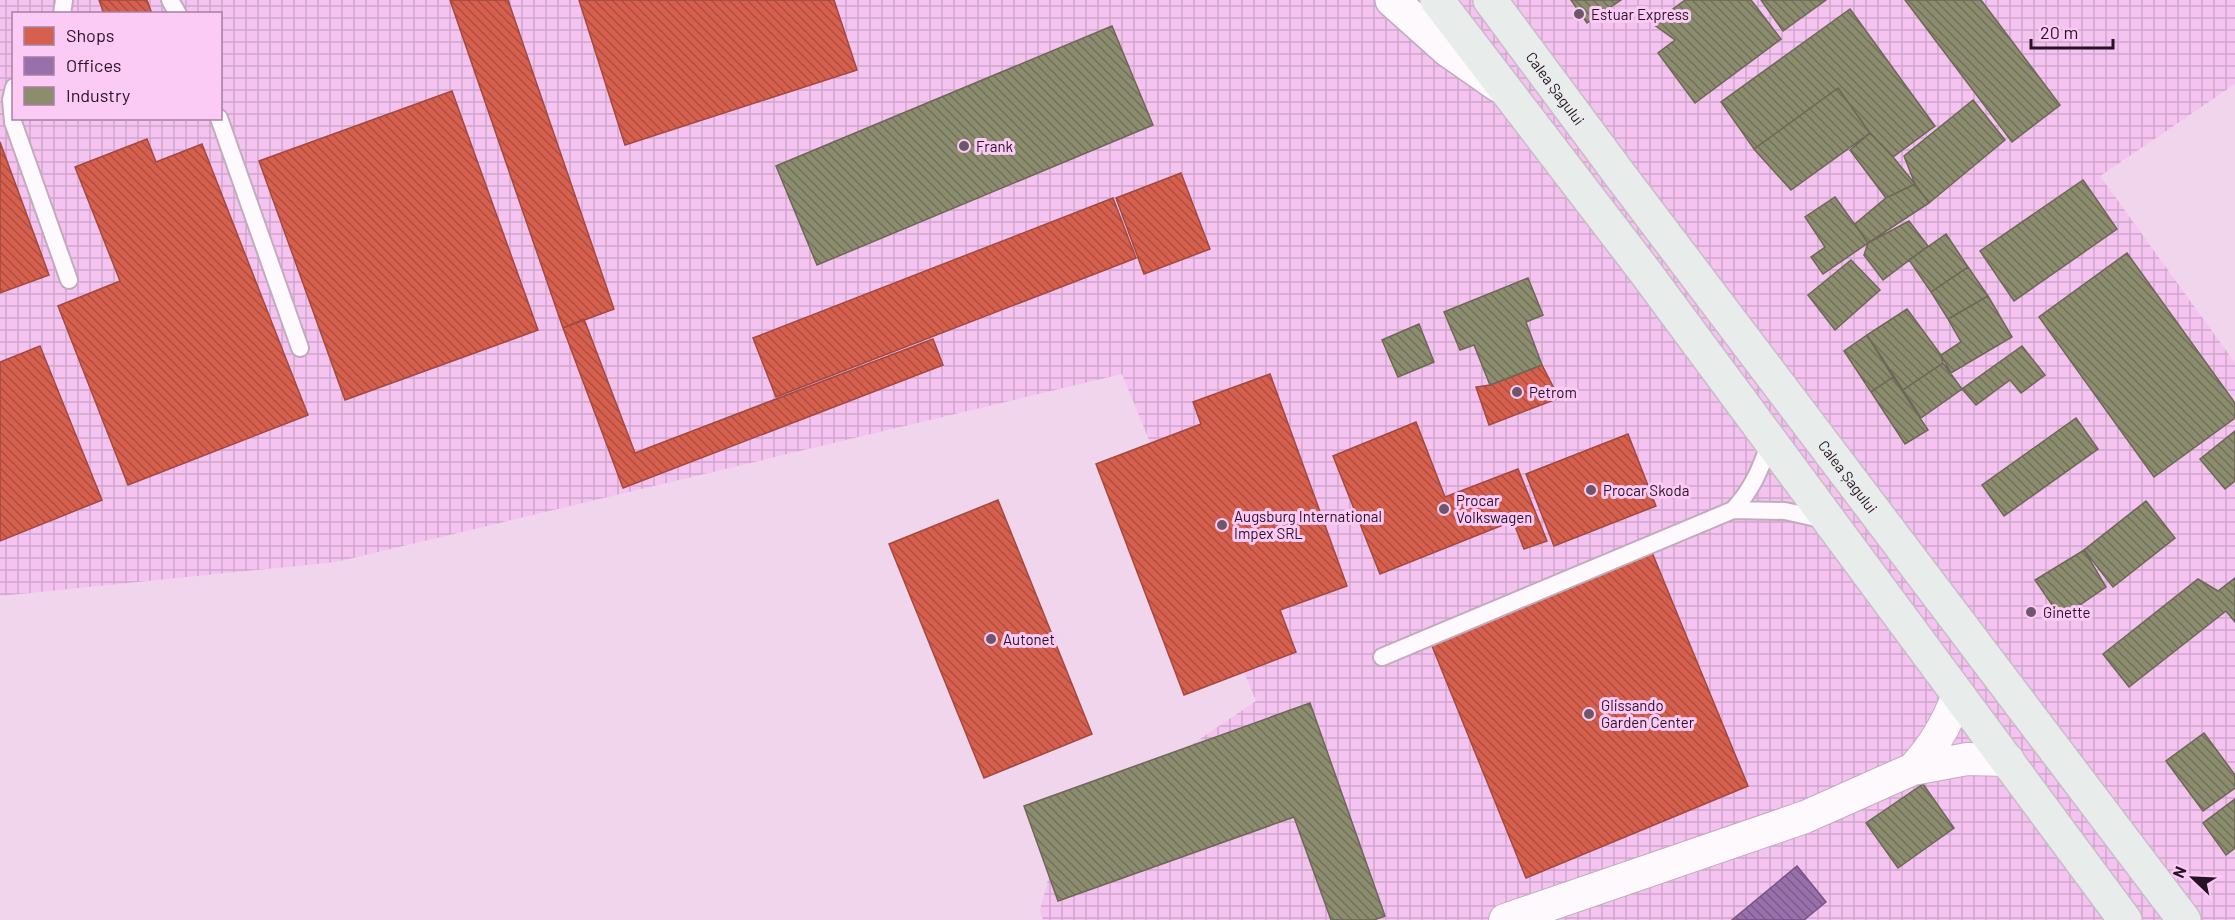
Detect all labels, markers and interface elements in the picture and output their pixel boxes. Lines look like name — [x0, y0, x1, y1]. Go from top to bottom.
place label: Estuar Express — [1591, 5, 1689, 23]
marker: Estuar Express — [1572, 7, 1586, 21]
legend — [12, 12, 222, 120]
scale bar — [2031, 12, 2114, 50]
text: 20 m — [2040, 21, 2078, 43]
text: Shops — [66, 24, 115, 46]
street label: Calea Șagului — [1523, 48, 1589, 128]
text: Offices — [66, 54, 122, 76]
text: Industry — [66, 84, 130, 106]
place label: Frank — [976, 137, 1014, 155]
marker: Frank — [957, 139, 971, 153]
place label: Petrom — [1529, 383, 1577, 401]
marker: Petrom — [1510, 385, 1524, 399]
street label: Calea Șagului — [1815, 436, 1881, 516]
place label: Procar Skoda — [1603, 481, 1689, 499]
marker: Procar Skoda — [1584, 483, 1598, 497]
place label: Procar Volkswagen — [1456, 491, 1532, 526]
marker: Procar Volkswagen — [1437, 502, 1451, 516]
place label: Augsburg International Impex SRL — [1234, 507, 1382, 542]
marker: Augsburg International Impex SRL — [1215, 518, 1229, 532]
place label: Ginette — [2043, 603, 2091, 621]
marker: Ginette — [2024, 605, 2038, 619]
place label: Autonet — [1003, 630, 1055, 648]
marker: Autonet — [984, 632, 998, 646]
place label: Glissando Garden Center — [1601, 696, 1695, 731]
marker: Glissando Garden Center — [1582, 707, 1596, 721]
north arrow — [2163, 848, 2223, 908]
text: N — [2168, 863, 2190, 881]

